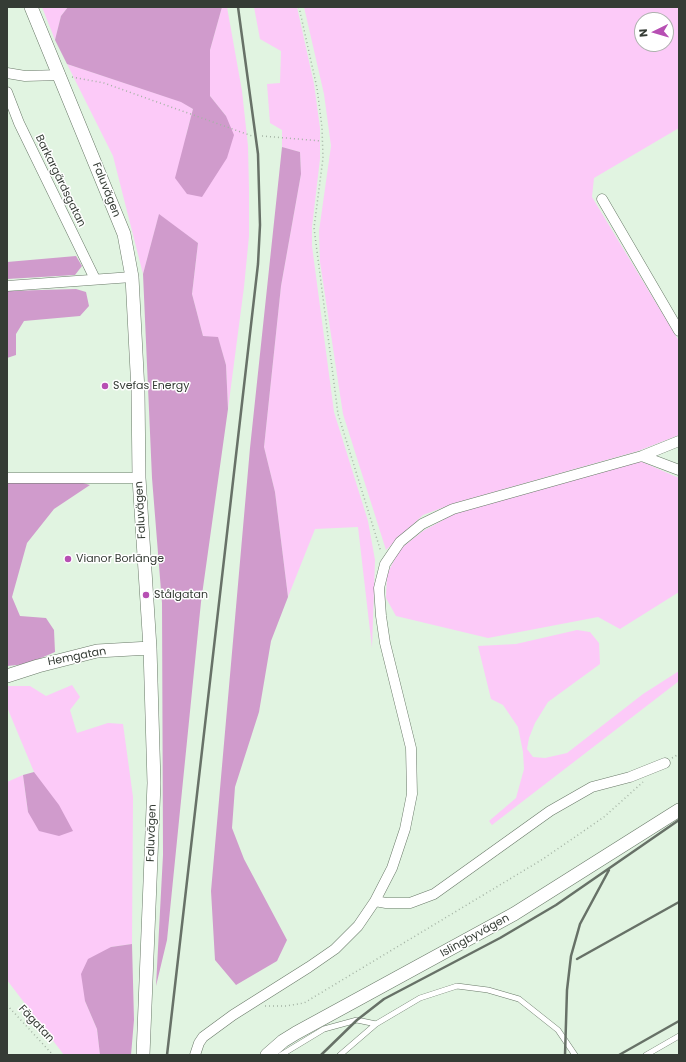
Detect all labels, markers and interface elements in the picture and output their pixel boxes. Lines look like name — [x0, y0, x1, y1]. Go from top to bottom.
north arrow — [634, 12, 674, 52]
text: N — [635, 28, 651, 38]
street label: Barkargärdsgatan — [32, 133, 88, 229]
street label: Faluvägen — [89, 161, 123, 219]
place label: Svefas Energy — [113, 379, 189, 393]
marker: Svefas Energy — [100, 381, 110, 391]
street label: Faluvägen — [133, 481, 149, 539]
place label: Vianor Borlänge — [76, 552, 164, 566]
marker: Vianor Borlänge — [63, 554, 73, 564]
place label: Stålgatan — [154, 588, 208, 602]
marker: Stålgatan — [141, 590, 151, 600]
street label: Hemgatan — [47, 645, 107, 669]
street label: Faluvägen — [144, 804, 160, 862]
street label: Islingbyvägen — [438, 912, 512, 960]
street label: Fägatan — [15, 1003, 57, 1045]

